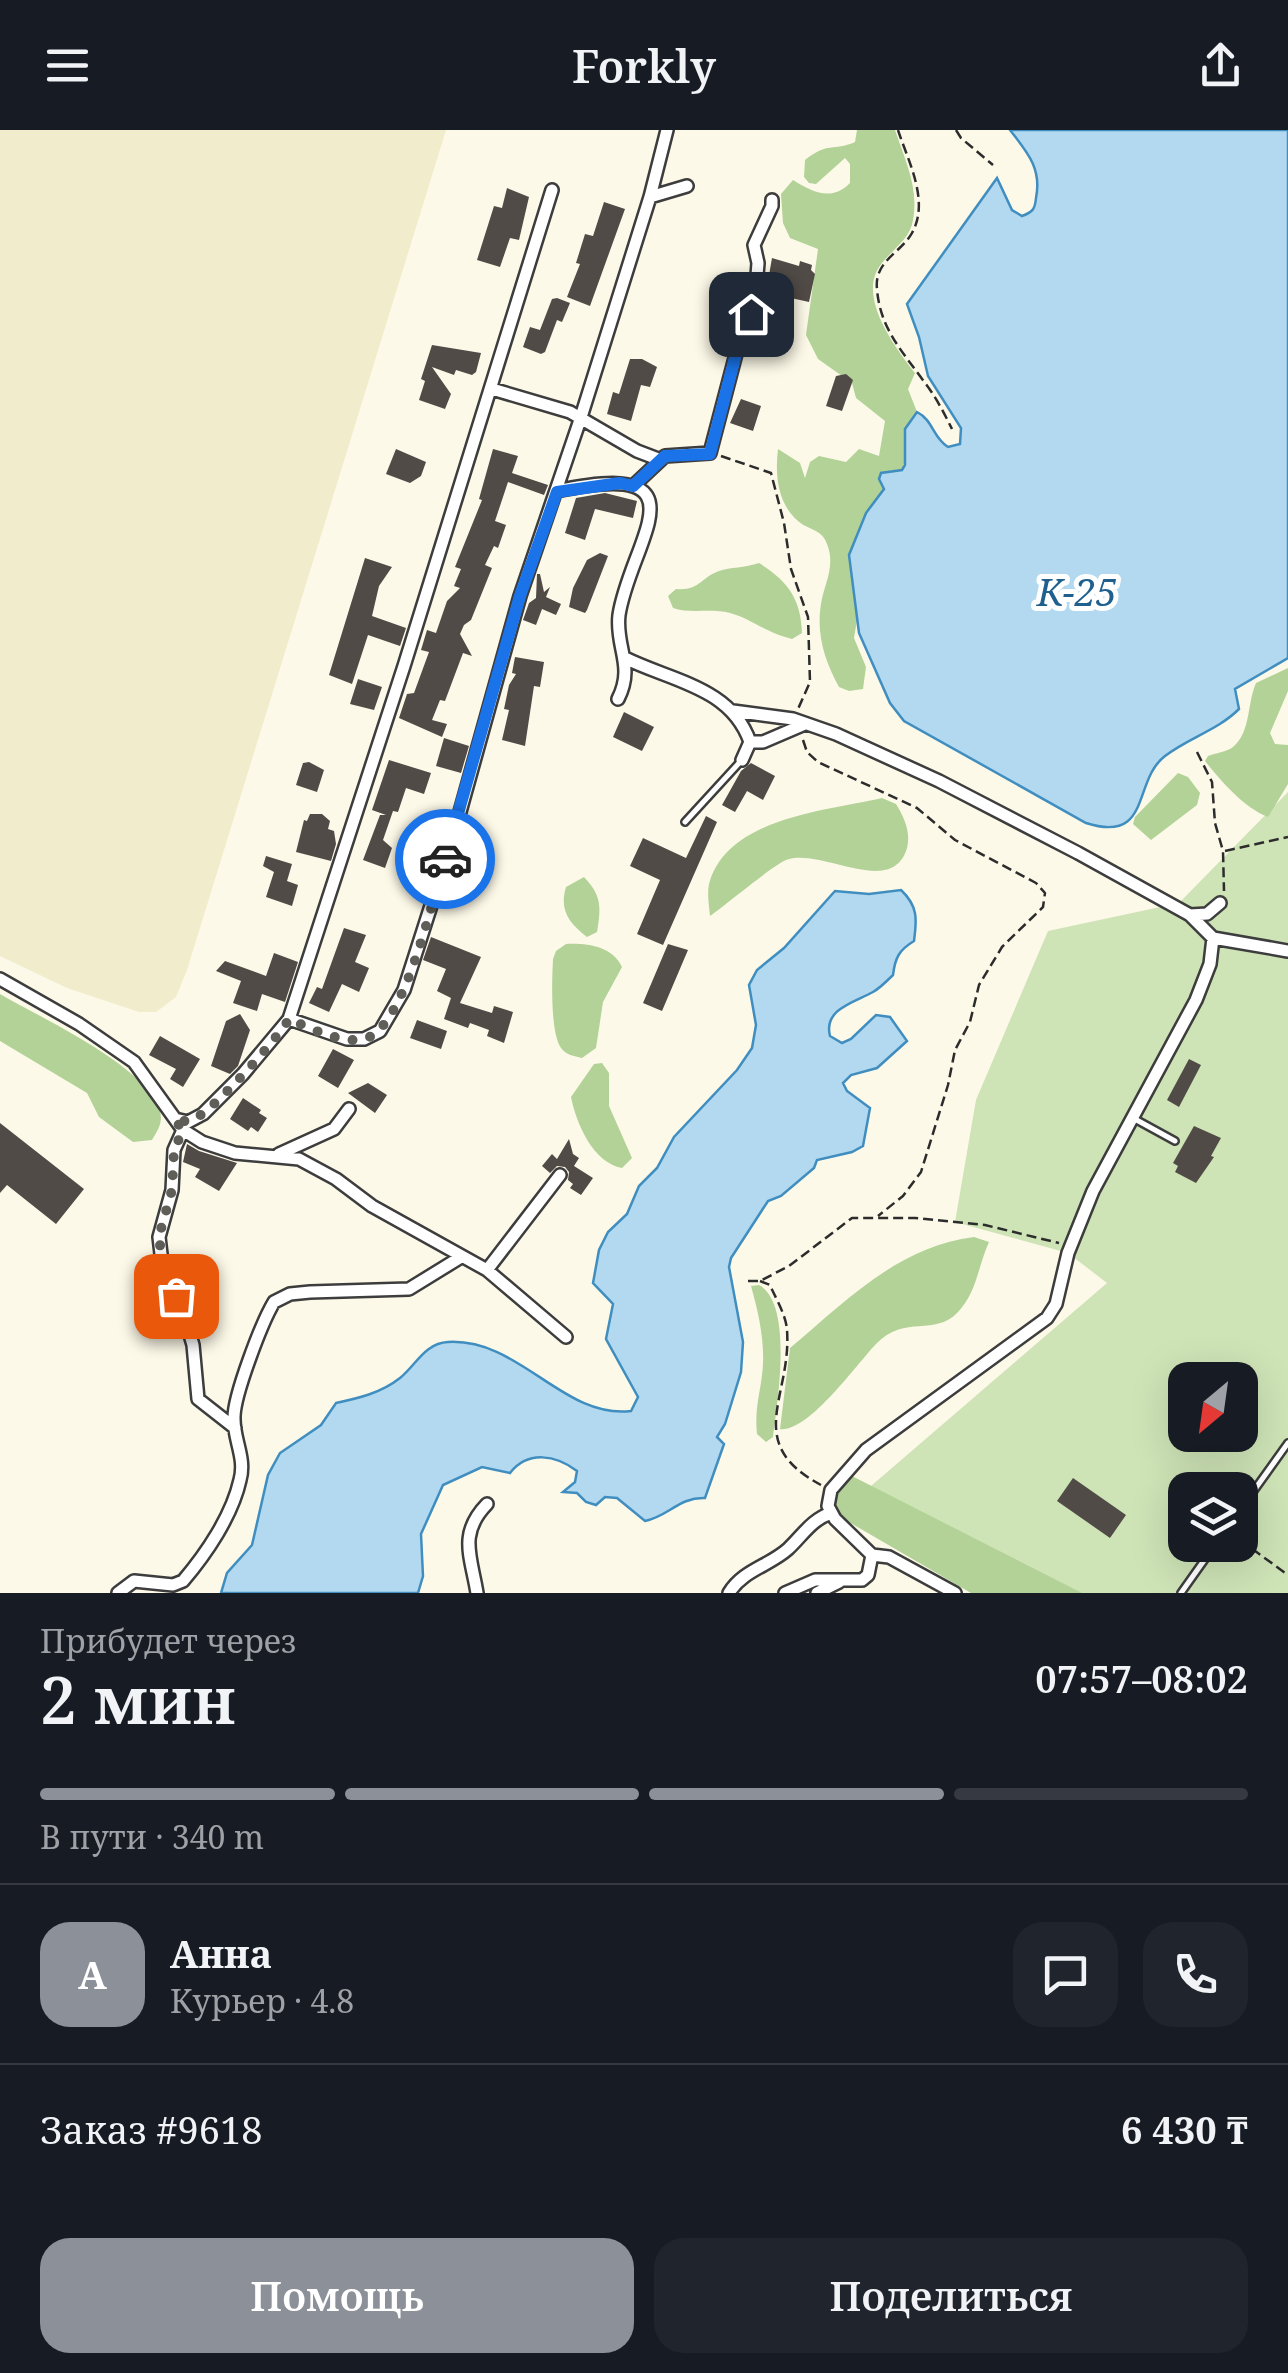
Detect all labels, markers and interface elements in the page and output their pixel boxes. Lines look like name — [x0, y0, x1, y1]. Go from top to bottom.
text: Forkly — [572, 35, 716, 96]
icon: menu — [40, 38, 95, 93]
icon: share — [1193, 38, 1248, 93]
pin — [709, 272, 794, 357]
icon: home — [724, 287, 779, 342]
water label: К-25 — [1036, 565, 1117, 617]
courier — [395, 809, 495, 909]
icon: car — [418, 832, 473, 887]
pin — [134, 1254, 219, 1339]
icon: bag — [149, 1269, 204, 1324]
north arrow — [1168, 1362, 1258, 1452]
map controls — [1168, 1362, 1258, 1562]
button: layers — [1168, 1472, 1258, 1562]
text: Прибудет через — [40, 1619, 296, 1662]
text: 07:57–08:02 — [1035, 1652, 1248, 1704]
text: 2 мин — [40, 1655, 236, 1743]
text: В пути · 340 m — [40, 1815, 264, 1858]
button: chat — [1013, 1922, 1118, 2027]
button: phone — [1143, 1922, 1248, 2027]
text: Анна — [170, 1927, 272, 1979]
text: А — [78, 1948, 107, 2000]
text: Курьер · 4.8 — [170, 1979, 354, 2022]
text: Заказ #9618 — [40, 2103, 263, 2155]
text: 6 430 ₸ — [1121, 2103, 1248, 2155]
button: Помощь — [40, 2238, 634, 2353]
button: Поделиться — [654, 2238, 1248, 2353]

